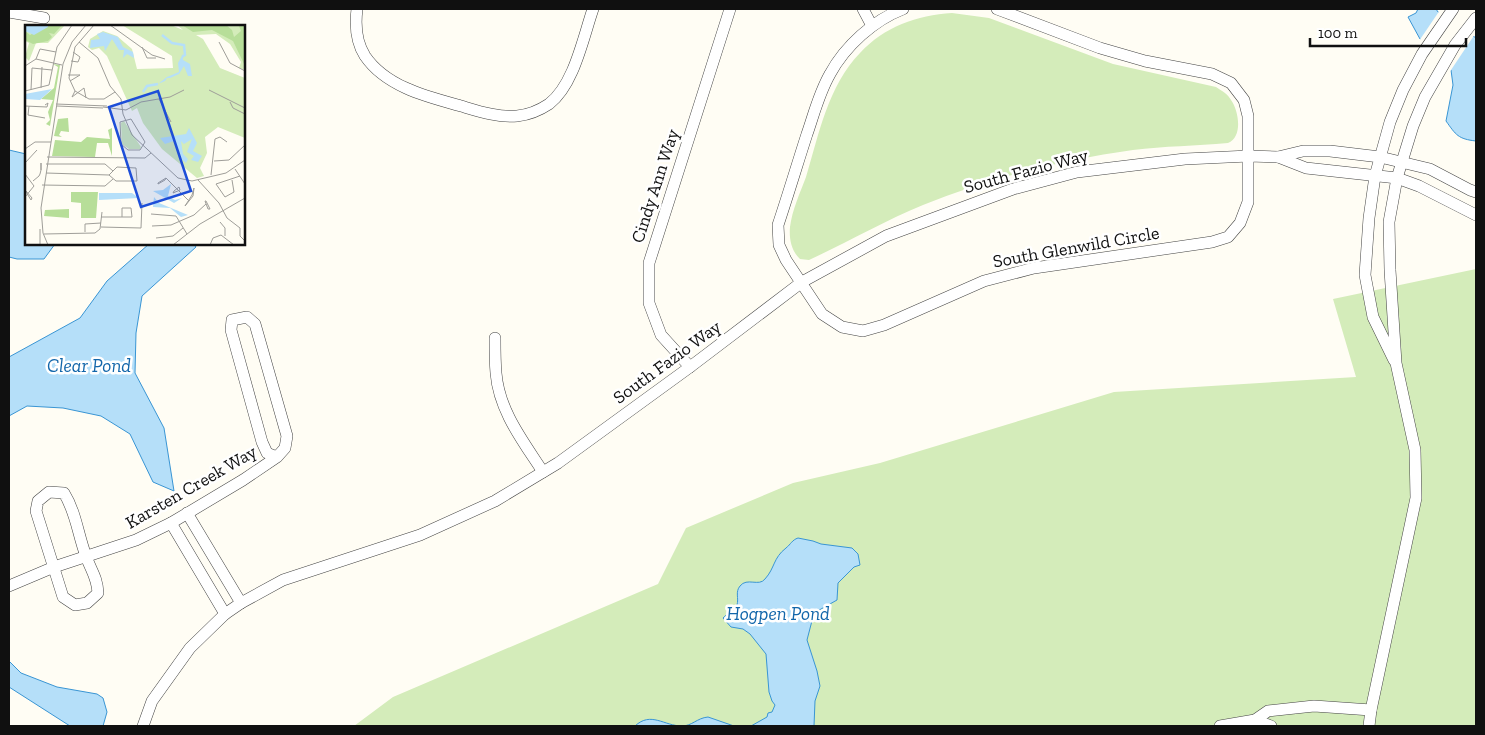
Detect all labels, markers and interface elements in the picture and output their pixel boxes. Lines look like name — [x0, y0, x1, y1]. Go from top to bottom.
scale bar — [1310, 15, 1466, 47]
text: 100 m — [1318, 24, 1357, 42]
inset map — [25, 25, 245, 245]
street label: Cindy Ann Way — [626, 126, 684, 246]
street label: South Fazio Way — [961, 144, 1091, 198]
street label: South Glenwild Circle — [991, 222, 1161, 272]
street label: South Fazio Way — [609, 315, 726, 408]
water label: Clear Pond — [47, 354, 131, 377]
street label: Karsten Creek Way — [122, 440, 261, 533]
water label: Hogpen Pond — [726, 602, 830, 625]

